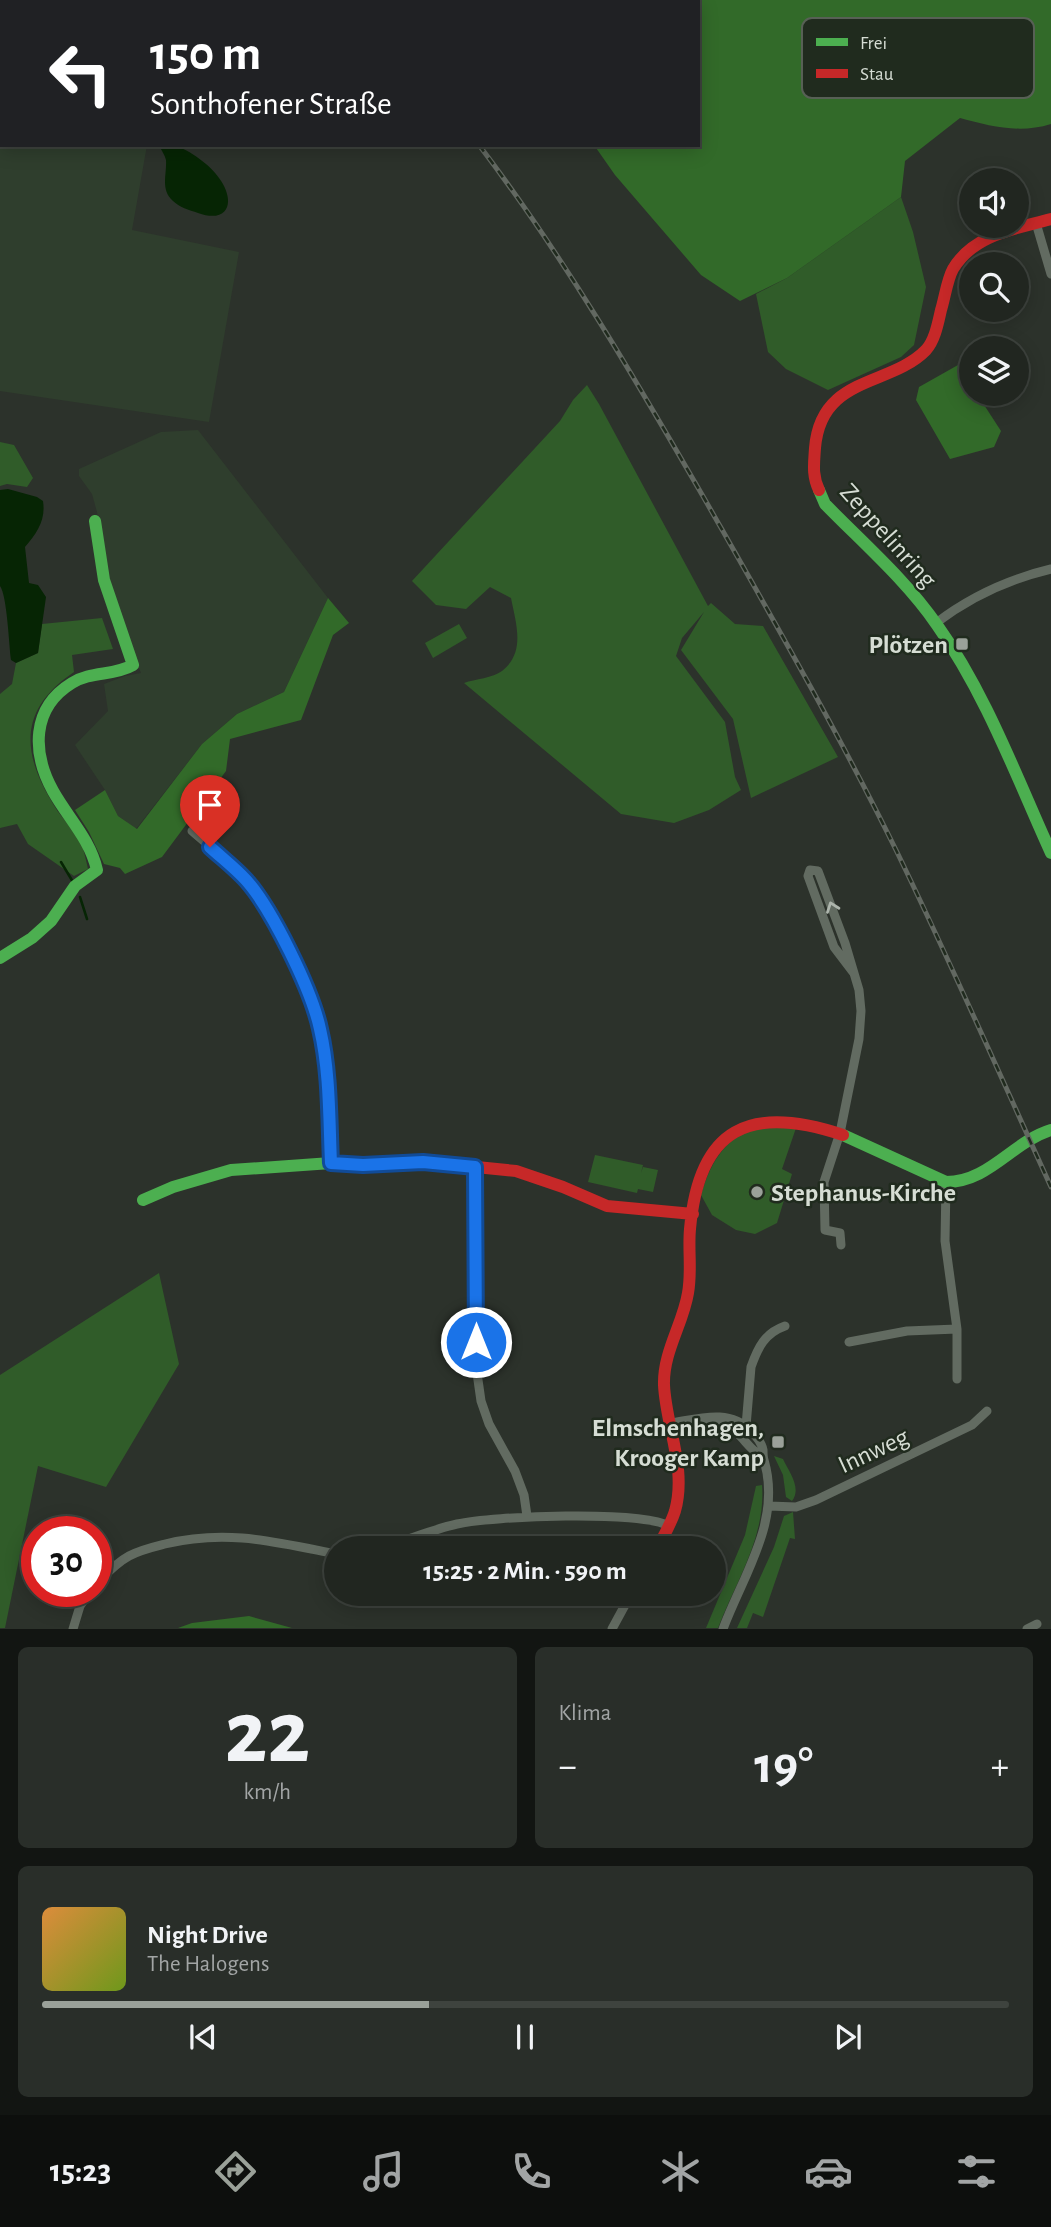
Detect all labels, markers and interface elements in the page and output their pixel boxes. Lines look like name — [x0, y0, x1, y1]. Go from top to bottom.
legend — [802, 18, 1034, 98]
icon: left — [35, 28, 126, 119]
text: 150 m — [150, 30, 261, 79]
text: Frei — [860, 34, 887, 53]
text: Stau — [860, 65, 894, 84]
text: Sonthofener Straße — [150, 88, 392, 120]
map controls — [959, 168, 1029, 406]
button: sound — [959, 168, 1029, 238]
button: search — [959, 252, 1029, 322]
button: layers — [959, 336, 1029, 406]
street label: Zeppelinring — [835, 479, 942, 593]
place label: Plötzen — [868, 632, 948, 658]
marker: Plötzen — [954, 636, 970, 652]
pin — [180, 775, 240, 847]
icon: arrive — [191, 786, 229, 824]
one-way arrow — [826, 902, 840, 914]
place label: Stephanus-Kirche — [771, 1180, 956, 1206]
marker: Stephanus-Kirche — [749, 1184, 765, 1200]
position arrow — [439, 1305, 513, 1379]
place label: Elmschenhagen, Krooger Kamp — [592, 1415, 764, 1471]
street label: Innweg — [834, 1423, 913, 1478]
marker: Elmschenhagen, Krooger Kamp — [770, 1434, 786, 1450]
speed limit sign: 30 — [21, 1516, 112, 1607]
text: 15:25 · 2 Min. · 590 m — [423, 1558, 627, 1584]
text: 22 — [224, 1688, 310, 1779]
text: Klima — [559, 1702, 611, 1725]
text: 19° — [754, 1740, 813, 1792]
text: − — [559, 1748, 577, 1786]
text: + — [991, 1748, 1009, 1786]
text: km/h — [244, 1781, 291, 1804]
text: Night Drive — [147, 1922, 268, 1948]
text: The Halogens — [147, 1953, 269, 1976]
icon: previous — [184, 2018, 222, 2056]
icon: pause — [506, 2018, 544, 2056]
icon: next — [829, 2018, 867, 2056]
icon: directions — [211, 2147, 260, 2196]
icon: music — [359, 2147, 408, 2196]
icon: phone — [507, 2147, 556, 2196]
icon: climate — [656, 2147, 705, 2196]
icon: car — [804, 2147, 853, 2196]
icon: filters — [952, 2147, 1001, 2196]
text: 15:23 — [50, 2155, 111, 2187]

